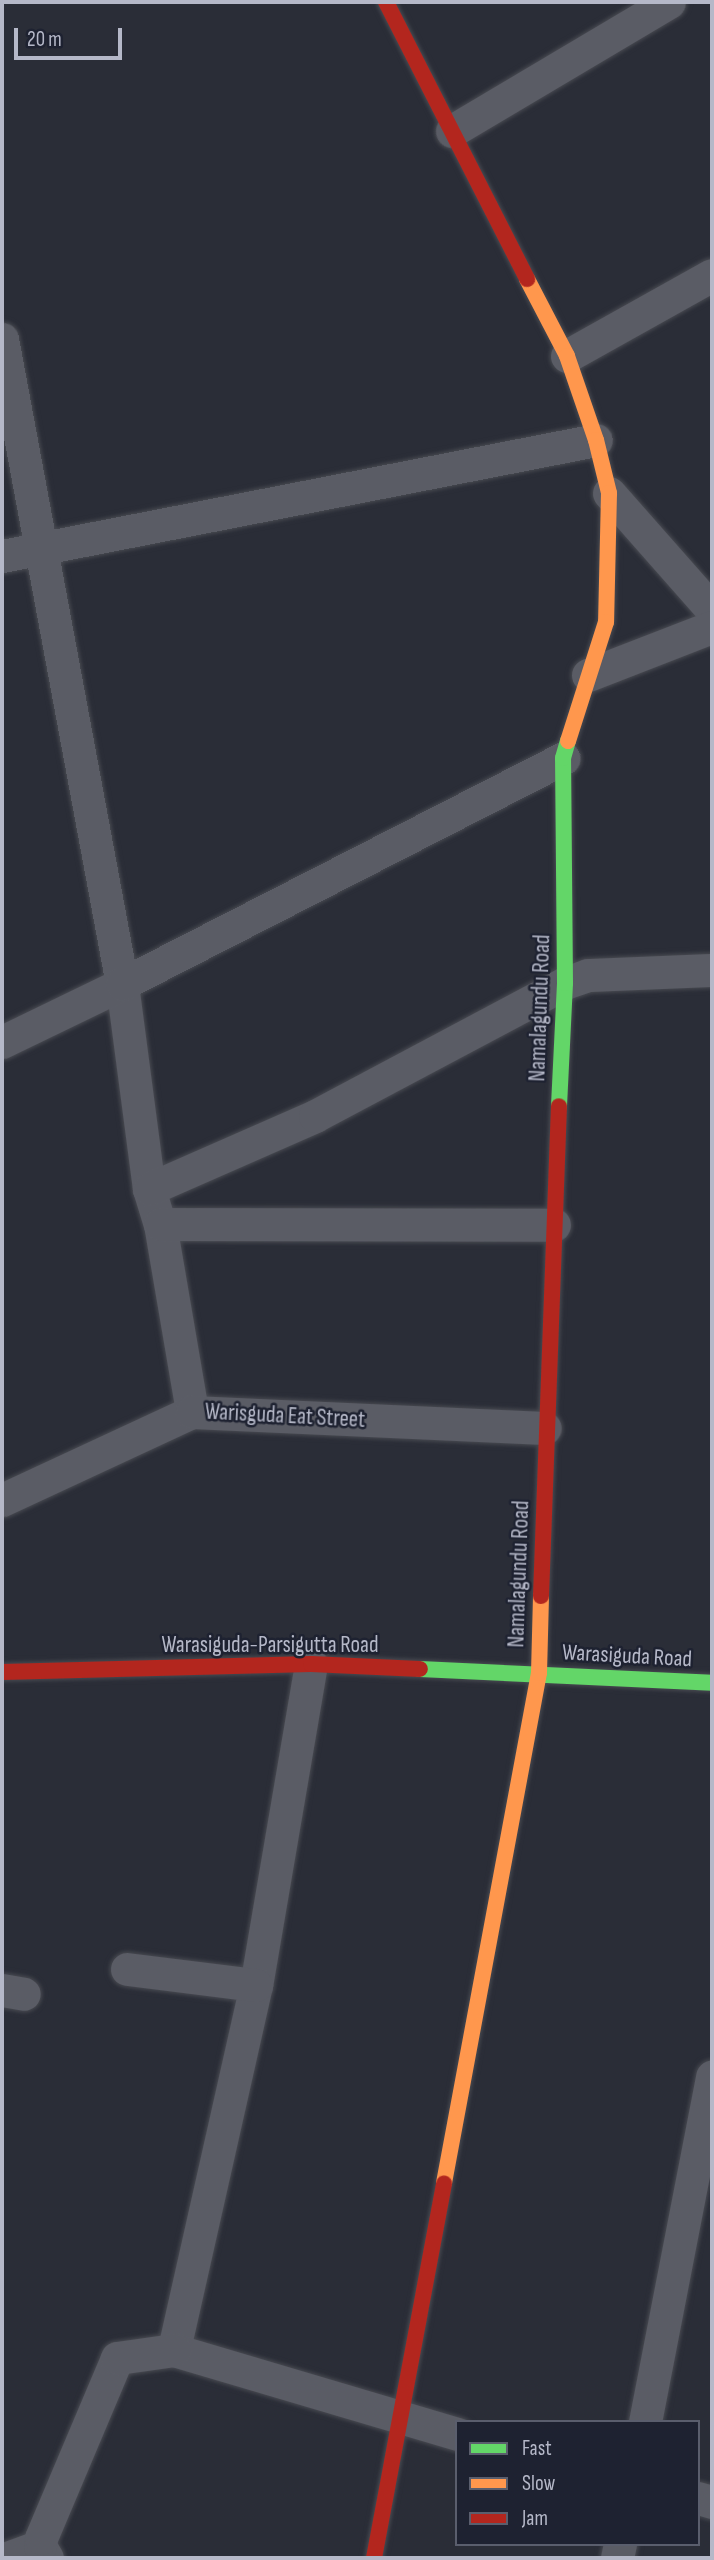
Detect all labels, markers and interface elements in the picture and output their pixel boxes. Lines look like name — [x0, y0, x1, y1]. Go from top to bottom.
scale bar — [18, 14, 126, 58]
text: 20 m — [27, 27, 62, 52]
street label: Namalagundu Road — [524, 934, 556, 1082]
street label: Warisguda Eat Street — [204, 1398, 366, 1434]
street label: Namalagundu Road — [503, 1500, 535, 1648]
street label: Warasiguda-Parsigutta Road — [161, 1631, 379, 1659]
street label: Warasiguda Road — [561, 1639, 693, 1673]
legend — [455, 2420, 700, 2546]
text: Fast — [522, 2436, 552, 2461]
text: Slow — [522, 2471, 555, 2496]
text: Jam — [522, 2506, 548, 2531]

